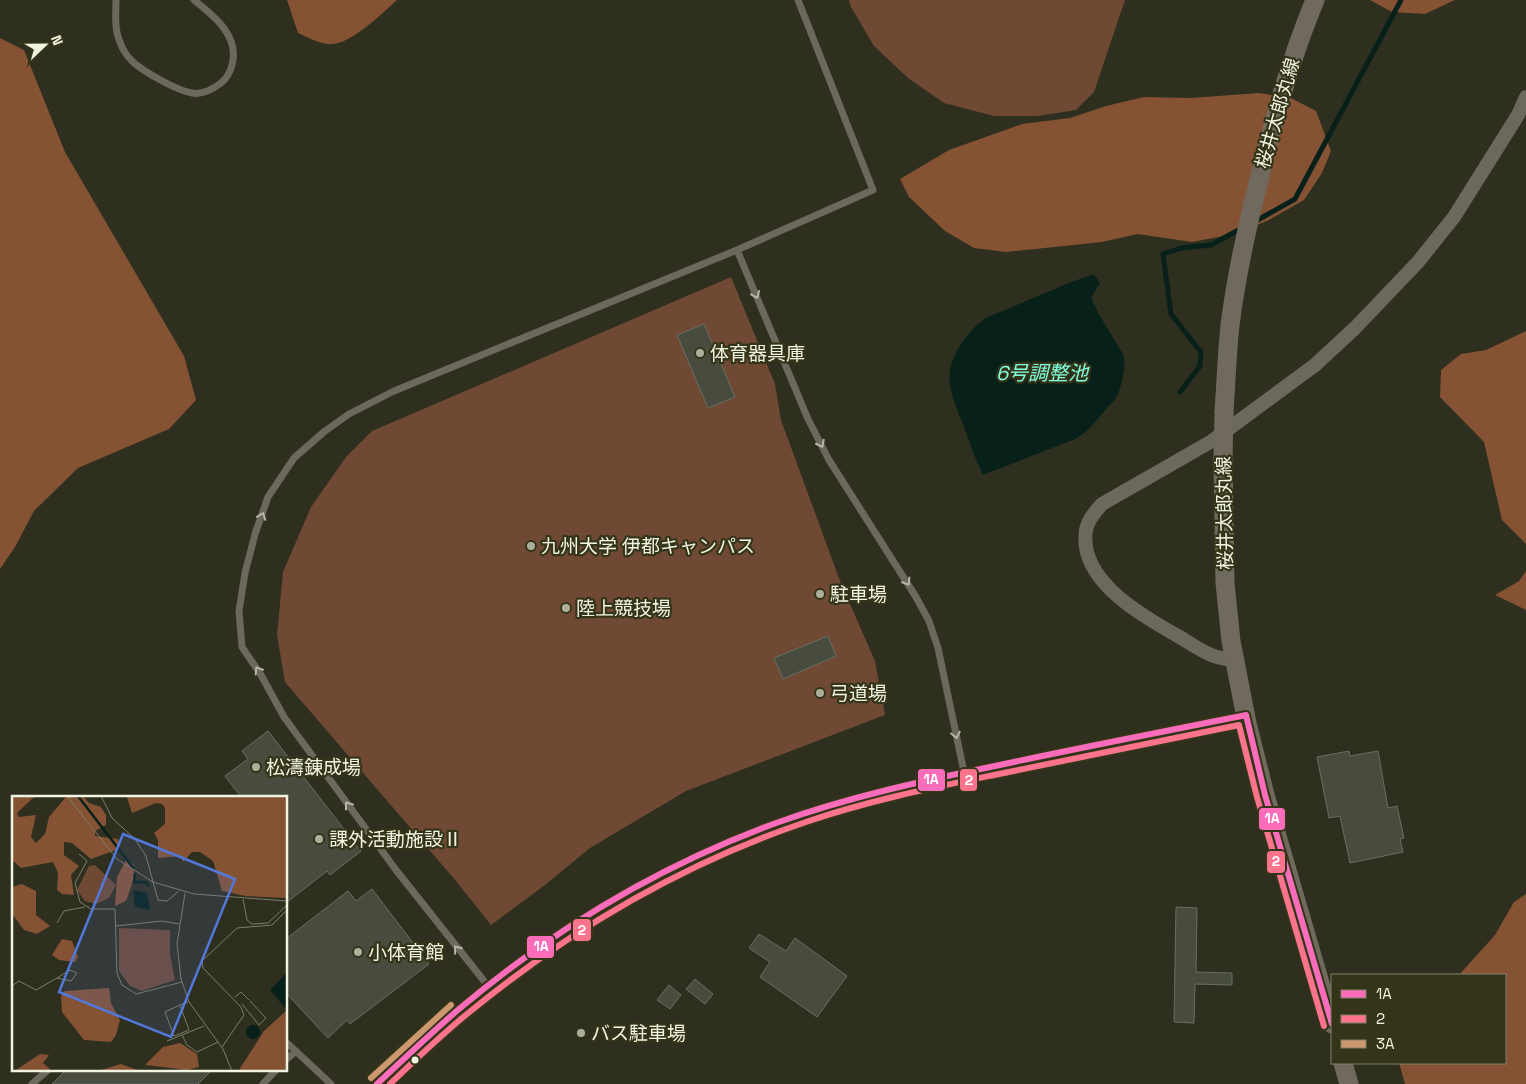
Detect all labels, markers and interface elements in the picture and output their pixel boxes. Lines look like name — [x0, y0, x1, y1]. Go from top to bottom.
north arrow — [20, 20, 70, 70]
text: N — [47, 32, 67, 48]
street label: 桜井太郎丸線 — [1250, 55, 1305, 171]
one-way arrow — [750, 290, 761, 299]
place label: 体育器具庫 — [710, 341, 805, 366]
marker: 体育器具庫 — [694, 347, 706, 359]
water label: 6号調整池 — [996, 360, 1090, 386]
one-way arrow — [815, 439, 825, 448]
street label: 桜井太郎丸線 — [1211, 456, 1238, 570]
one-way arrow — [256, 512, 266, 520]
place label: 九州大学 伊都キャンパス — [541, 534, 755, 559]
marker: 九州大学 伊都キャンパス — [525, 540, 537, 552]
one-way arrow — [900, 577, 910, 586]
place label: 駐車場 — [830, 582, 887, 607]
marker: 駐車場 — [814, 588, 826, 600]
place label: 陸上競技場 — [576, 596, 671, 621]
marker: 陸上競技場 — [560, 602, 572, 614]
one-way arrow — [255, 666, 264, 676]
place label: 弓道場 — [830, 681, 887, 706]
marker: 弓道場 — [814, 687, 826, 699]
one-way arrow — [950, 731, 961, 740]
place label: 松濤錬成場 — [266, 755, 361, 780]
marker: 松濤錬成場 — [250, 761, 262, 773]
line badge: 1A — [917, 768, 946, 792]
line badge: 2 — [959, 768, 978, 792]
text: 1A — [923, 770, 939, 788]
text: 2 — [965, 771, 973, 789]
inset map — [12, 796, 288, 1072]
one-way arrow — [346, 802, 354, 811]
line badge: 1A — [1258, 807, 1286, 831]
text: 1A — [1264, 809, 1280, 827]
place label: 課外活動施設Ⅱ — [329, 827, 462, 852]
marker: 課外活動施設Ⅱ — [313, 833, 325, 845]
line badge: 2 — [1266, 850, 1286, 874]
text: 2 — [1272, 852, 1280, 870]
line badge: 2 — [572, 918, 592, 942]
text: 2 — [578, 921, 586, 939]
line badge: 1A — [526, 935, 555, 959]
text: 1A — [533, 937, 549, 955]
place label: 小体育館 — [368, 940, 444, 965]
marker: 小体育館 — [352, 946, 364, 958]
one-way arrow — [454, 946, 462, 955]
legend — [1331, 974, 1506, 1064]
text: 1A — [1376, 984, 1392, 1003]
text: 2 — [1376, 1009, 1385, 1028]
place label: バス駐車場 — [591, 1021, 686, 1046]
marker: バス駐車場 — [575, 1027, 587, 1039]
text: 3A — [1376, 1034, 1395, 1053]
unlabelled marker — [410, 1055, 420, 1065]

